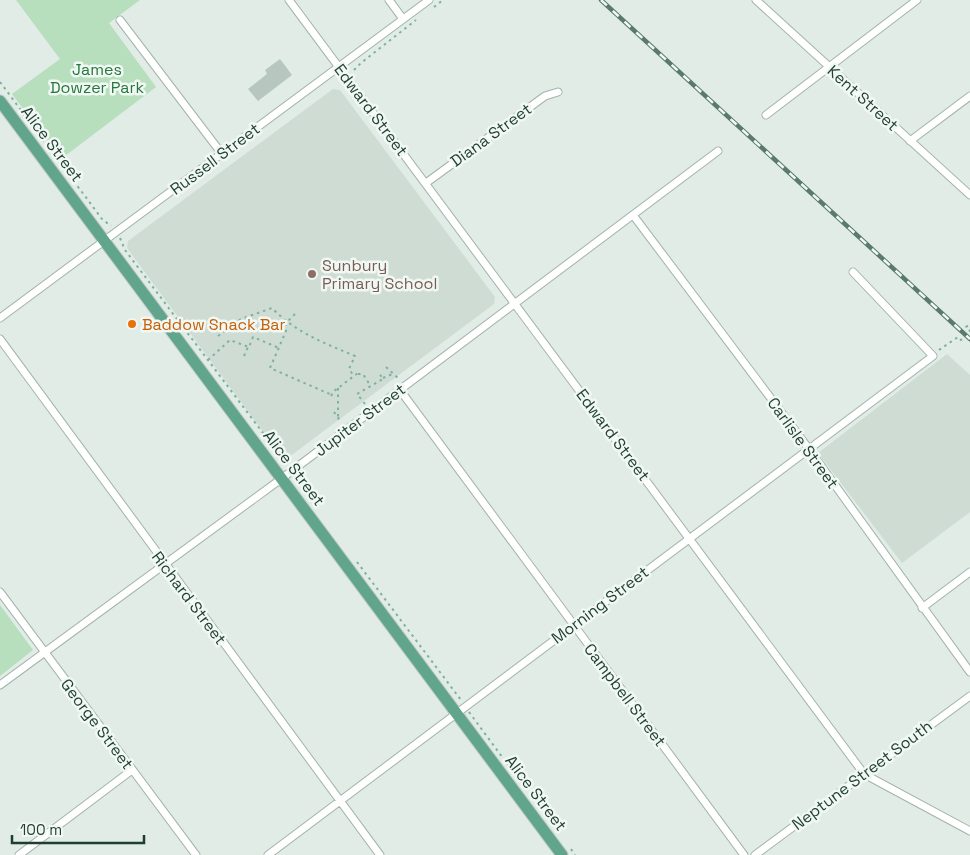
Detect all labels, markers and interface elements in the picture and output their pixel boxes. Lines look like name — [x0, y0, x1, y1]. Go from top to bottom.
park label: James Dowzer Park — [50, 59, 144, 98]
street label: Edward Street — [329, 60, 413, 160]
street label: Kent Street — [823, 60, 903, 136]
street label: Diana Street — [446, 98, 536, 172]
street label: Alice Street — [17, 102, 87, 186]
street label: Russell Street — [166, 118, 264, 200]
place label: Sunbury Primary School — [322, 255, 437, 294]
marker: Sunbury Primary School — [306, 268, 318, 280]
place label: Baddow Snack Bar — [142, 314, 286, 335]
marker: Baddow Snack Bar — [126, 318, 138, 330]
street label: Jupiter Street — [310, 379, 410, 461]
street label: Edward Street — [571, 385, 655, 485]
street label: Carlisle Street — [763, 393, 843, 493]
street label: Alice Street — [259, 426, 329, 510]
street label: Richard Street — [147, 547, 231, 649]
street label: Morning Street — [547, 562, 653, 648]
street label: Campbell Street — [579, 639, 671, 751]
street label: George Street — [56, 674, 138, 774]
street label: Neptune Street South — [788, 715, 936, 835]
street label: Alice Street — [501, 751, 571, 835]
scale bar — [12, 812, 145, 844]
text: 100 m — [20, 820, 62, 839]

